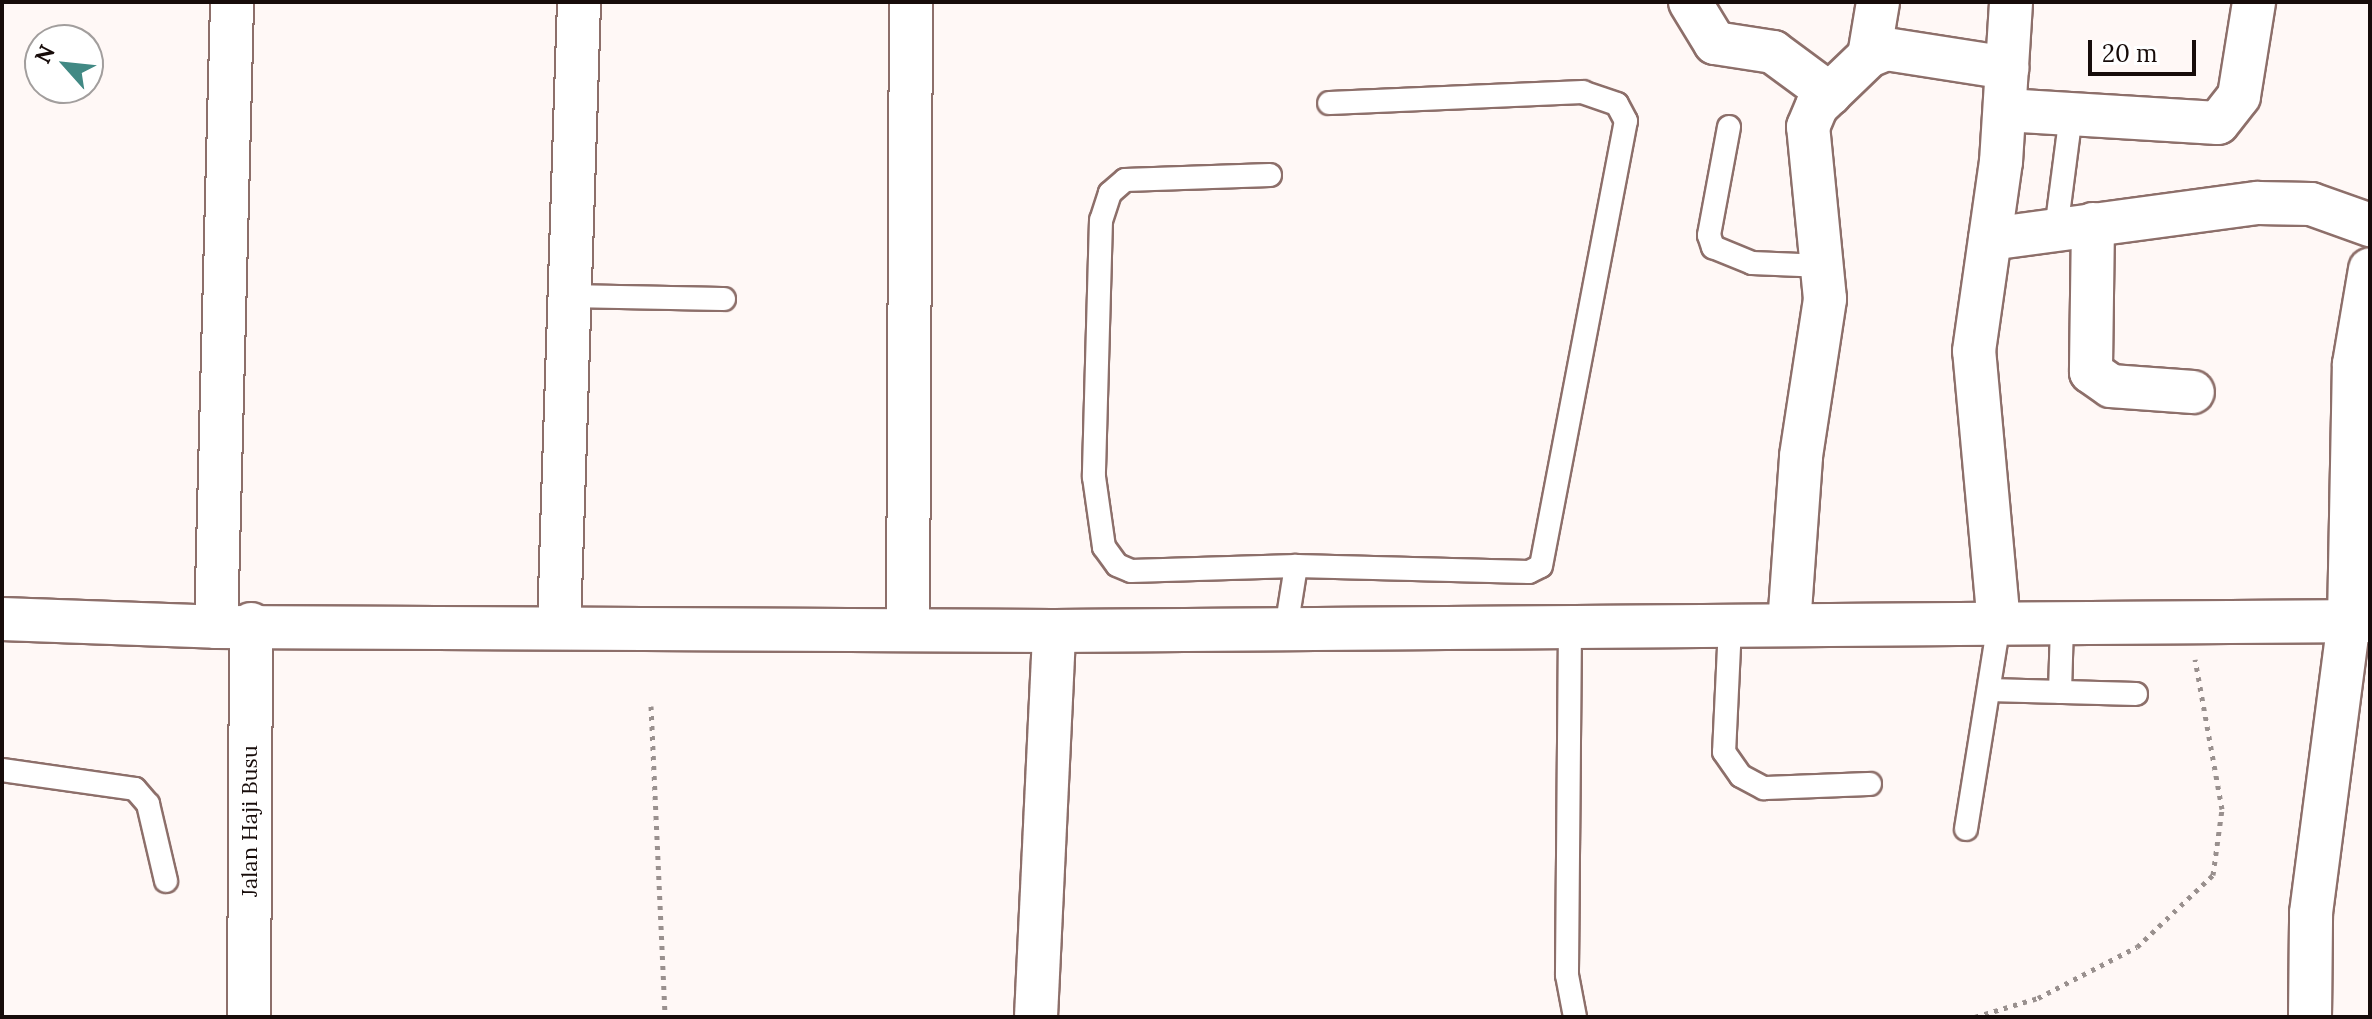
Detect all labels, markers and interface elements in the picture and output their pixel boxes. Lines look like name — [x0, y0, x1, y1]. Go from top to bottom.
north arrow — [24, 24, 104, 104]
scale bar — [2092, 24, 2200, 74]
text: 20 m — [2102, 38, 2158, 69]
text: N — [28, 40, 61, 68]
street label: Jalan Haji Busu — [237, 745, 263, 897]

